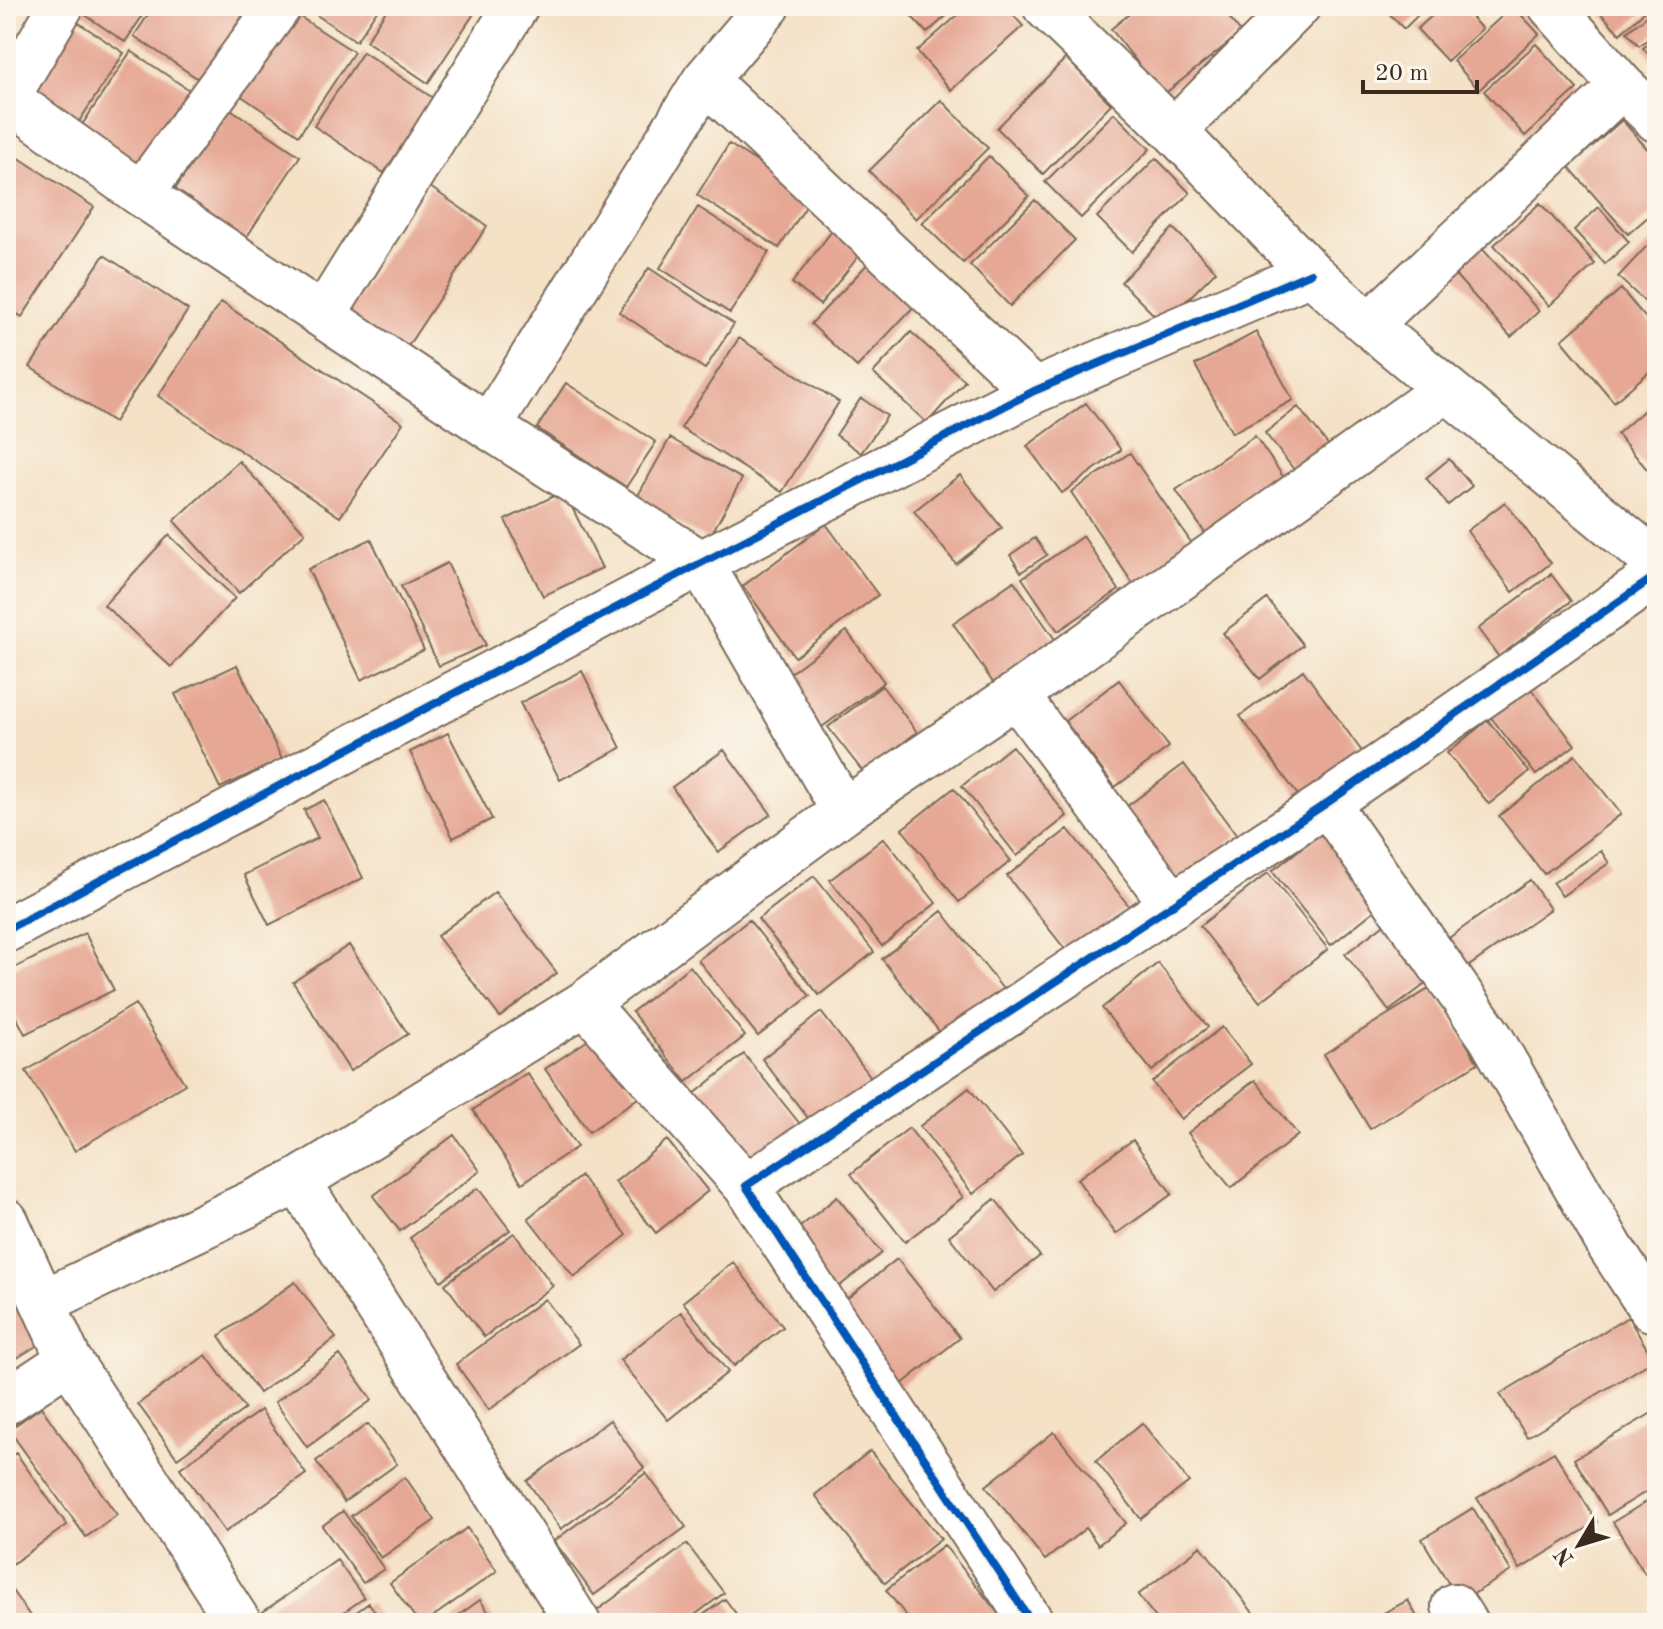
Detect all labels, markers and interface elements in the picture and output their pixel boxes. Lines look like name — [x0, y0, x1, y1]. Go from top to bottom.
scale bar — [1363, 44, 1477, 94]
text: 20 m — [1375, 62, 1429, 86]
north arrow — [1539, 1505, 1619, 1585]
text: N — [1551, 1543, 1579, 1569]

